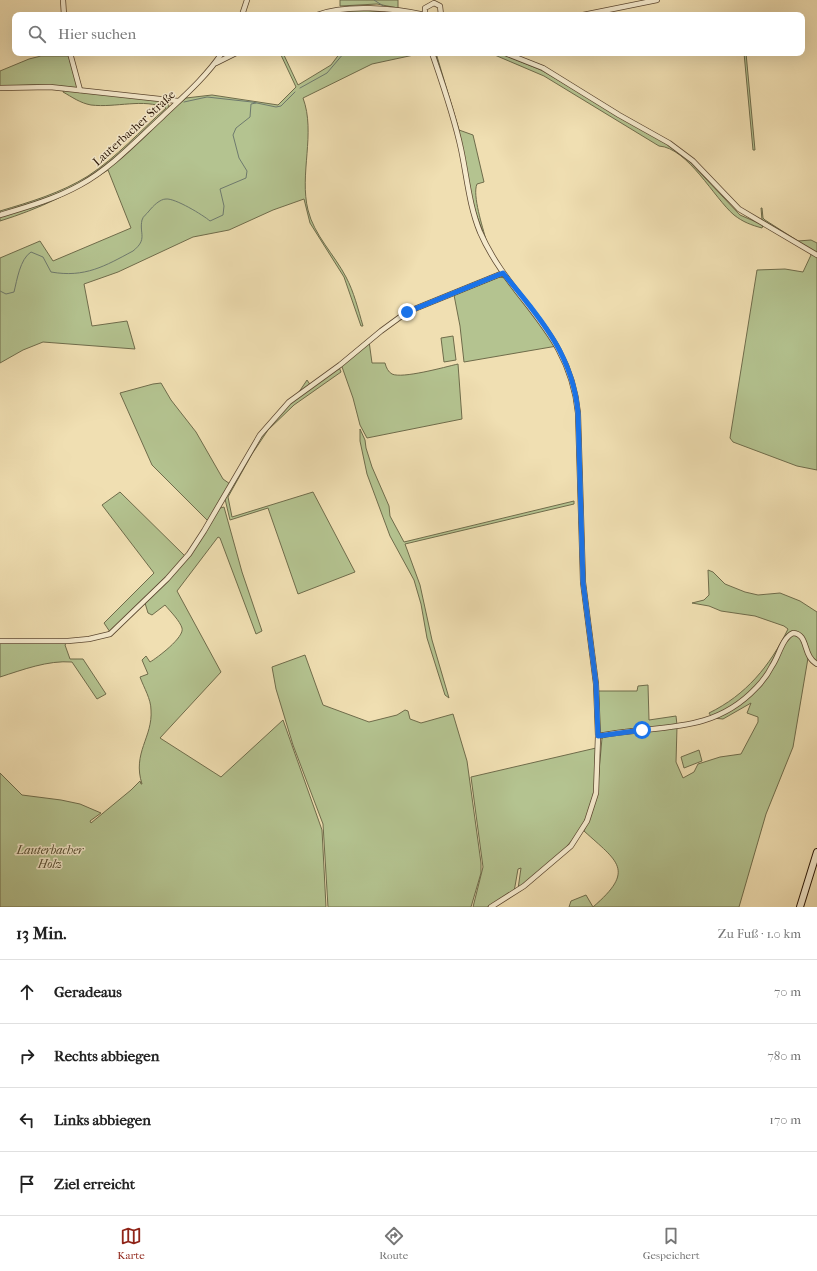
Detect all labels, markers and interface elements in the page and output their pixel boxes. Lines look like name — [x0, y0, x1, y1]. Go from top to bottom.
search box — [12, 12, 805, 56]
icon: search — [26, 23, 48, 45]
text: Hier suchen — [58, 25, 136, 43]
street label: Lauterbacher Straße — [90, 87, 178, 169]
route end — [398, 303, 416, 321]
route start — [633, 721, 651, 739]
park label: Lauterbacher Holz — [16, 843, 85, 871]
text: 13 Min. — [16, 923, 66, 943]
text: Zu Fuß · 1.0 km — [718, 926, 801, 941]
icon: ahead — [16, 981, 38, 1003]
text: Geradeaus — [54, 983, 122, 1001]
text: 70 m — [774, 984, 801, 999]
icon: right — [16, 1045, 38, 1067]
text: Rechts abbiegen — [54, 1047, 159, 1065]
text: 780 m — [767, 1048, 801, 1063]
icon: left — [16, 1109, 38, 1131]
text: Links abbiegen — [54, 1111, 151, 1129]
text: 170 m — [769, 1112, 801, 1127]
icon: arrive — [16, 1173, 38, 1195]
text: Ziel erreicht — [54, 1175, 135, 1193]
tab: Karte — [117, 1225, 145, 1262]
tab: Route — [379, 1225, 408, 1262]
tab: Gespeichert — [643, 1225, 700, 1262]

